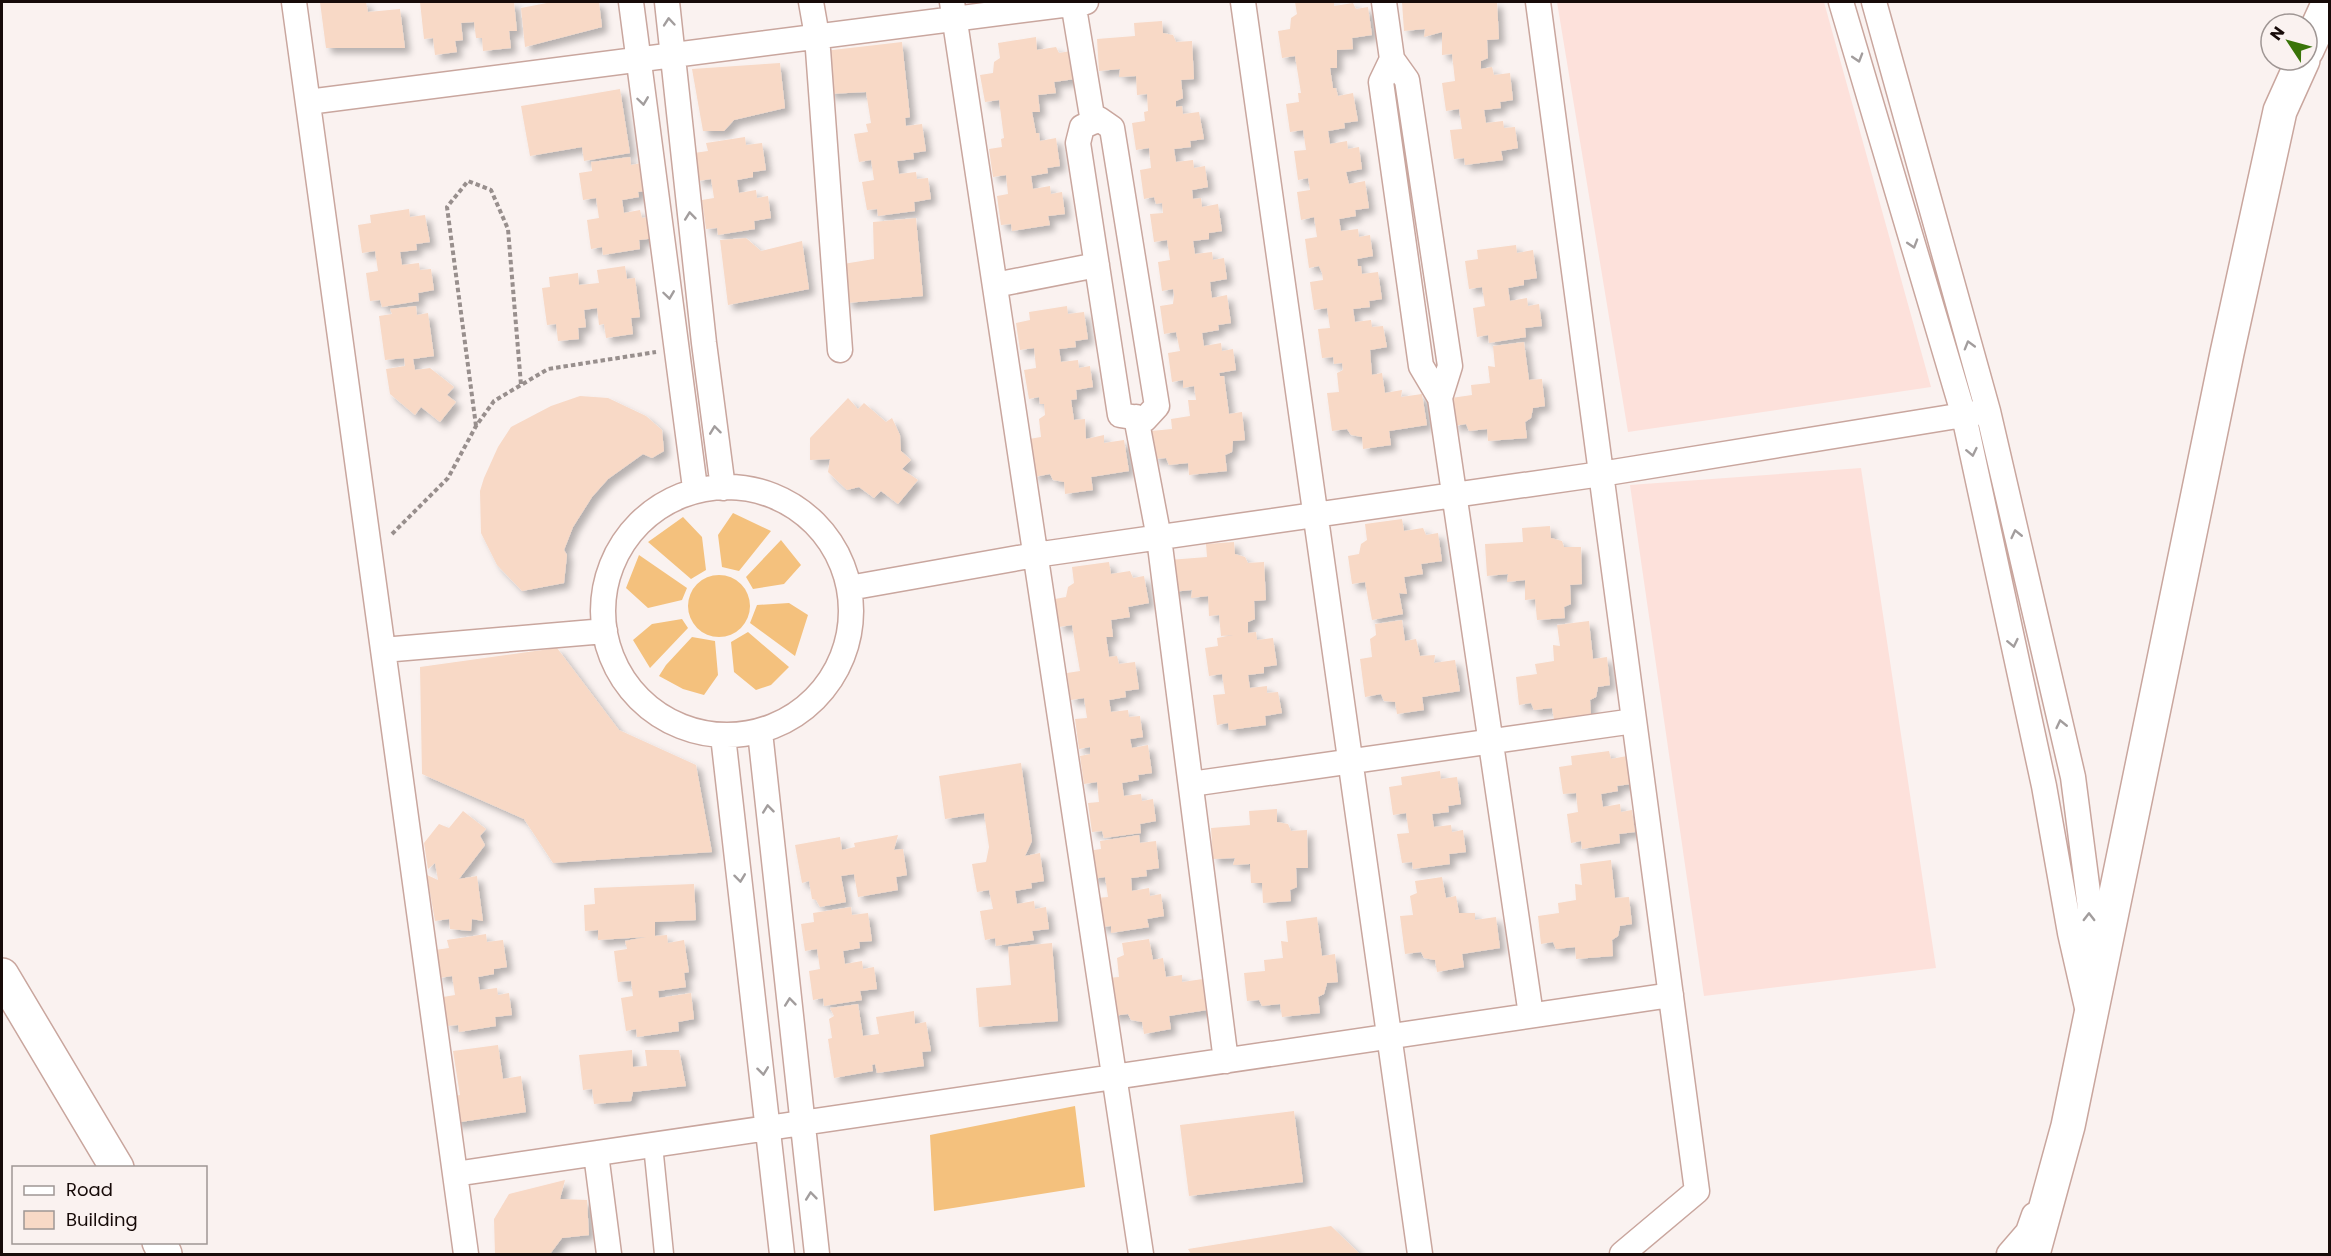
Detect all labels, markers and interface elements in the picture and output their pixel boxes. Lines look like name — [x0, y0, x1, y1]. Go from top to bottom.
north arrow — [2259, 12, 2319, 72]
one-way arrow — [663, 17, 676, 26]
text: N — [2264, 22, 2290, 45]
one-way arrow — [1851, 52, 1863, 62]
one-way arrow — [636, 97, 649, 106]
one-way arrow — [684, 211, 696, 220]
one-way arrow — [1906, 238, 1918, 249]
one-way arrow — [662, 290, 675, 299]
one-way arrow — [1964, 340, 1976, 351]
one-way arrow — [710, 426, 722, 435]
one-way arrow — [1965, 447, 1978, 457]
one-way arrow — [2011, 530, 2024, 540]
one-way arrow — [2006, 638, 2019, 648]
one-way arrow — [2055, 720, 2068, 730]
one-way arrow — [762, 804, 775, 813]
one-way arrow — [733, 873, 746, 882]
one-way arrow — [2083, 912, 2095, 921]
one-way arrow — [784, 998, 797, 1007]
one-way arrow — [756, 1067, 769, 1076]
legend — [12, 1166, 207, 1244]
text: Road — [66, 1177, 113, 1202]
one-way arrow — [805, 1192, 818, 1201]
text: Building — [66, 1207, 138, 1232]

